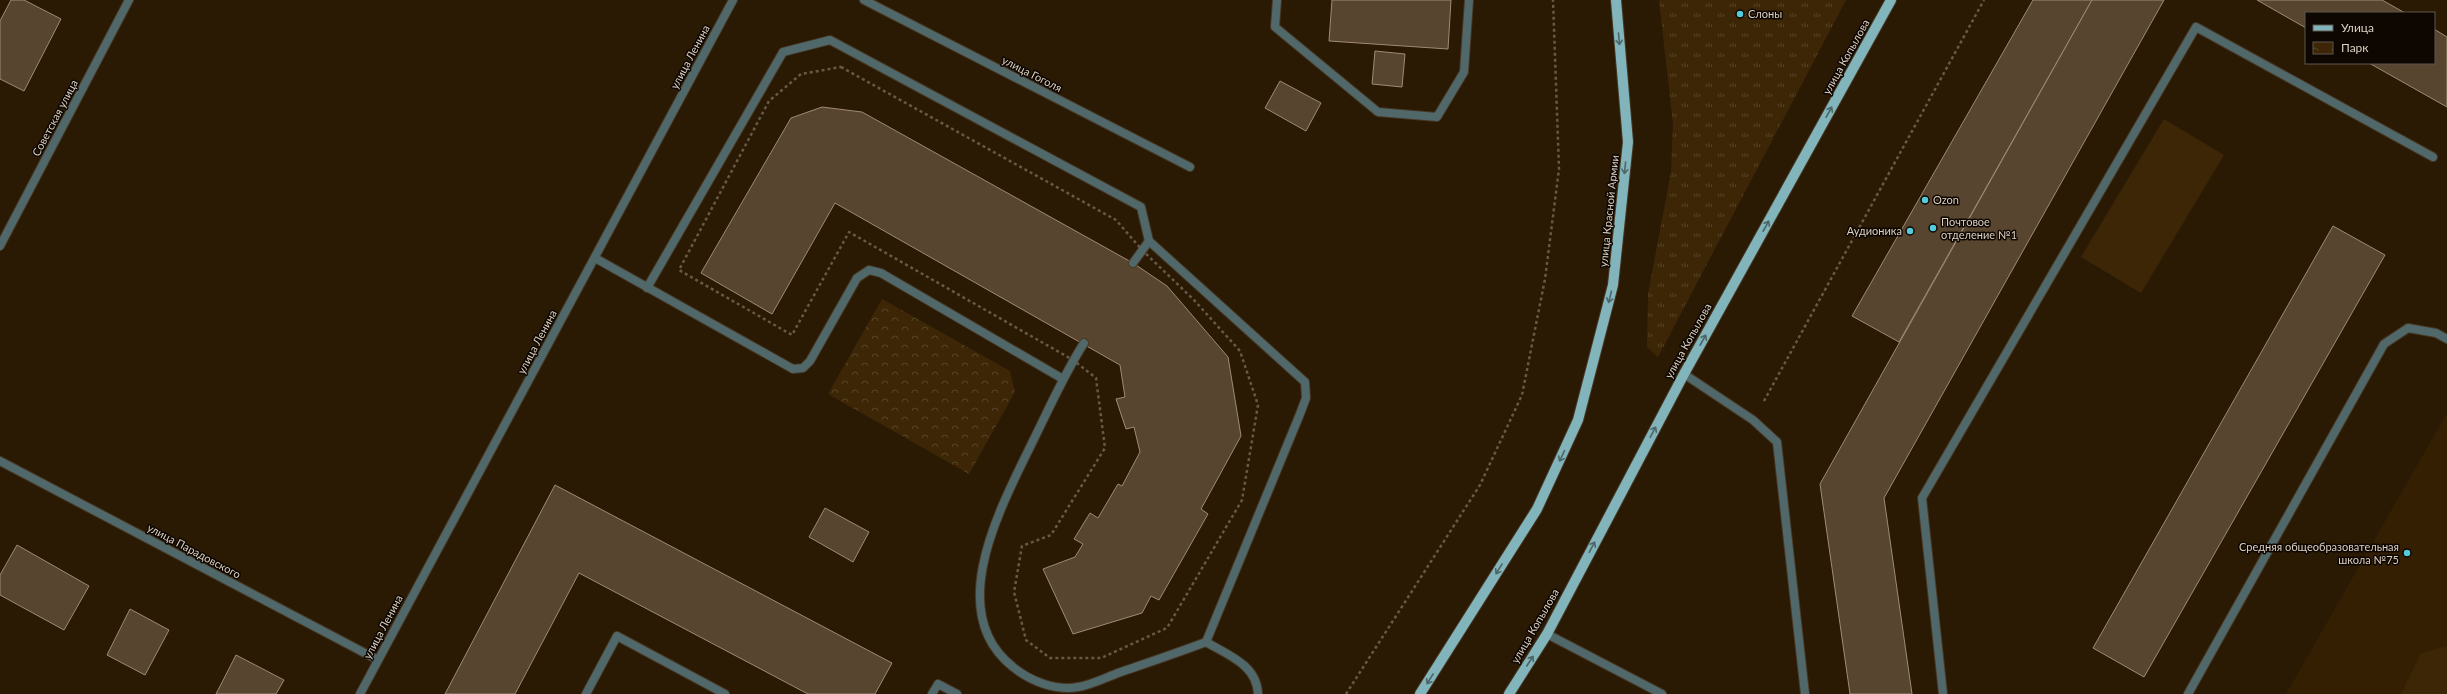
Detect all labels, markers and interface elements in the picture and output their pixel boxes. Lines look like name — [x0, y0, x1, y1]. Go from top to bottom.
place label: Слоны — [1748, 7, 1782, 20]
marker: Слоны — [1735, 9, 1745, 19]
legend — [2305, 12, 2435, 64]
street label: улица Копылова — [1820, 17, 1872, 97]
text: Улица — [2341, 20, 2374, 35]
street label: улица Ленина — [667, 23, 712, 91]
one-way arrow — [1616, 32, 1623, 45]
text: Парк — [2341, 40, 2369, 55]
street label: улица Гоголя — [1000, 53, 1064, 94]
street label: Советская улица — [29, 77, 80, 158]
one-way arrow — [1825, 106, 1833, 118]
street label: улица Красной Армии — [1596, 154, 1621, 268]
one-way arrow — [1622, 161, 1629, 174]
place label: Ozon — [1933, 193, 1959, 206]
marker: Ozon — [1920, 195, 1930, 205]
place label: Почтовое отделение №1 — [1941, 215, 2017, 241]
one-way arrow — [1762, 220, 1770, 232]
marker: Почтовое отделение №1 — [1928, 223, 1938, 233]
place label: Аудионика — [1847, 224, 1902, 237]
marker: Аудионика — [1905, 226, 1915, 236]
one-way arrow — [1606, 291, 1613, 304]
street label: улица Копылова — [1662, 301, 1714, 381]
street label: улица Ленина — [514, 308, 559, 376]
one-way arrow — [1699, 334, 1707, 346]
one-way arrow — [1650, 427, 1657, 439]
one-way arrow — [1558, 449, 1565, 461]
street label: улица Парадовского — [145, 520, 243, 581]
place label: Средняя общеобразовательная школа №75 — [2239, 540, 2399, 566]
one-way arrow — [1589, 542, 1597, 554]
marker: Средняя общеобразовательная школа №75 — [2402, 548, 2412, 558]
one-way arrow — [1495, 563, 1503, 574]
street label: улица Копылова — [1508, 586, 1561, 665]
street label: улица Ленина — [360, 593, 405, 661]
one-way arrow — [1526, 655, 1534, 667]
one-way arrow — [1425, 673, 1433, 685]

